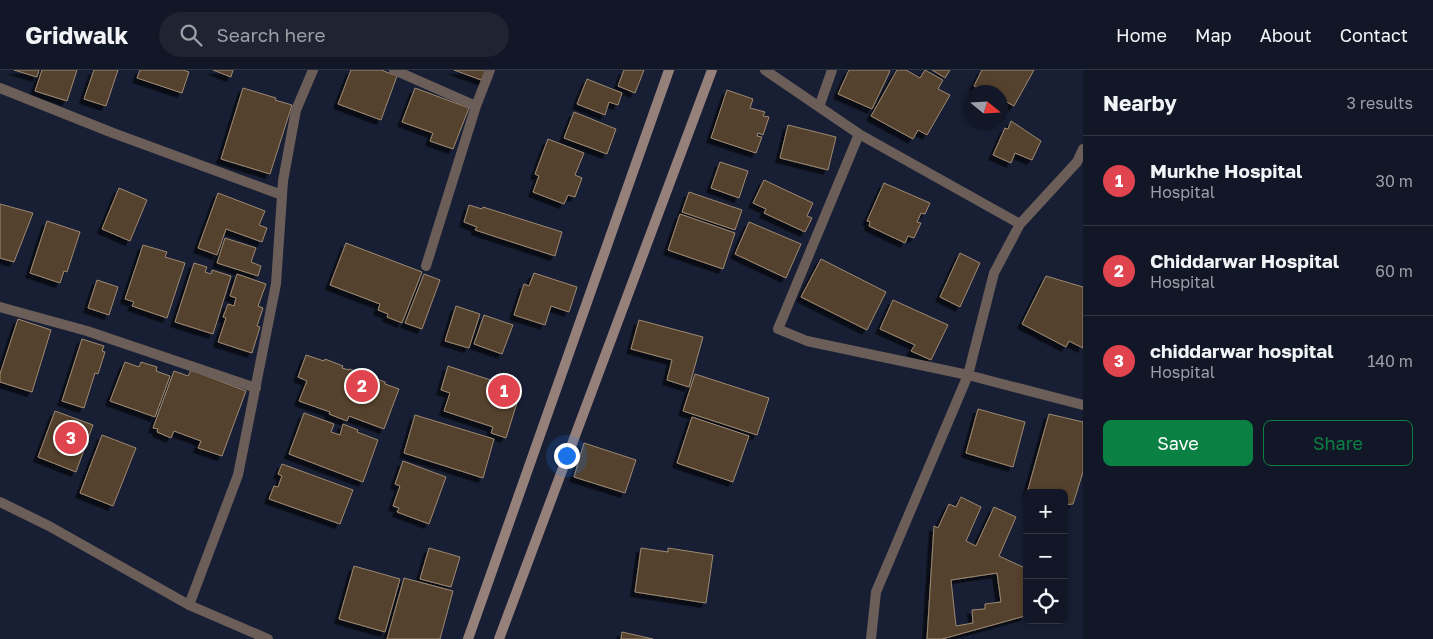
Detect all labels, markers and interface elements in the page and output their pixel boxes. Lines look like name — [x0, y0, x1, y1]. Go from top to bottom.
search box — [159, 12, 509, 57]
text: Gridwalk — [25, 20, 129, 49]
icon: search — [177, 21, 205, 49]
text: Search here — [217, 23, 325, 46]
text: Home — [1116, 24, 1167, 46]
text: Map — [1195, 24, 1232, 46]
text: About — [1260, 24, 1312, 46]
text: Contact — [1340, 24, 1408, 46]
north arrow — [963, 85, 1008, 130]
text: Nearby — [1103, 90, 1177, 116]
text: 3 results — [1346, 93, 1413, 113]
text: Murkhe Hospital — [1150, 159, 1302, 182]
text: 1 — [1115, 171, 1123, 191]
text: 30 m — [1376, 171, 1413, 191]
text: Hospital — [1150, 182, 1215, 202]
text: Chiddarwar Hospital — [1150, 249, 1339, 272]
text: 2 — [1114, 261, 1124, 281]
text: 60 m — [1375, 261, 1413, 281]
text: Hospital — [1150, 272, 1215, 292]
text: chiddarwar hospital — [1150, 339, 1334, 362]
text: 3 — [1114, 351, 1124, 371]
text: 140 m — [1367, 351, 1413, 371]
text: Hospital — [1150, 362, 1215, 382]
pin: 2 — [346, 367, 378, 405]
pin: 1 — [488, 372, 520, 410]
pin: 3 — [55, 419, 87, 457]
button: Save — [1103, 420, 1253, 466]
button: Share — [1263, 420, 1413, 466]
your location — [554, 443, 580, 469]
map controls — [1023, 489, 1068, 624]
button: + — [1023, 489, 1068, 534]
button: − — [1023, 534, 1068, 579]
button: locate — [1023, 579, 1068, 624]

